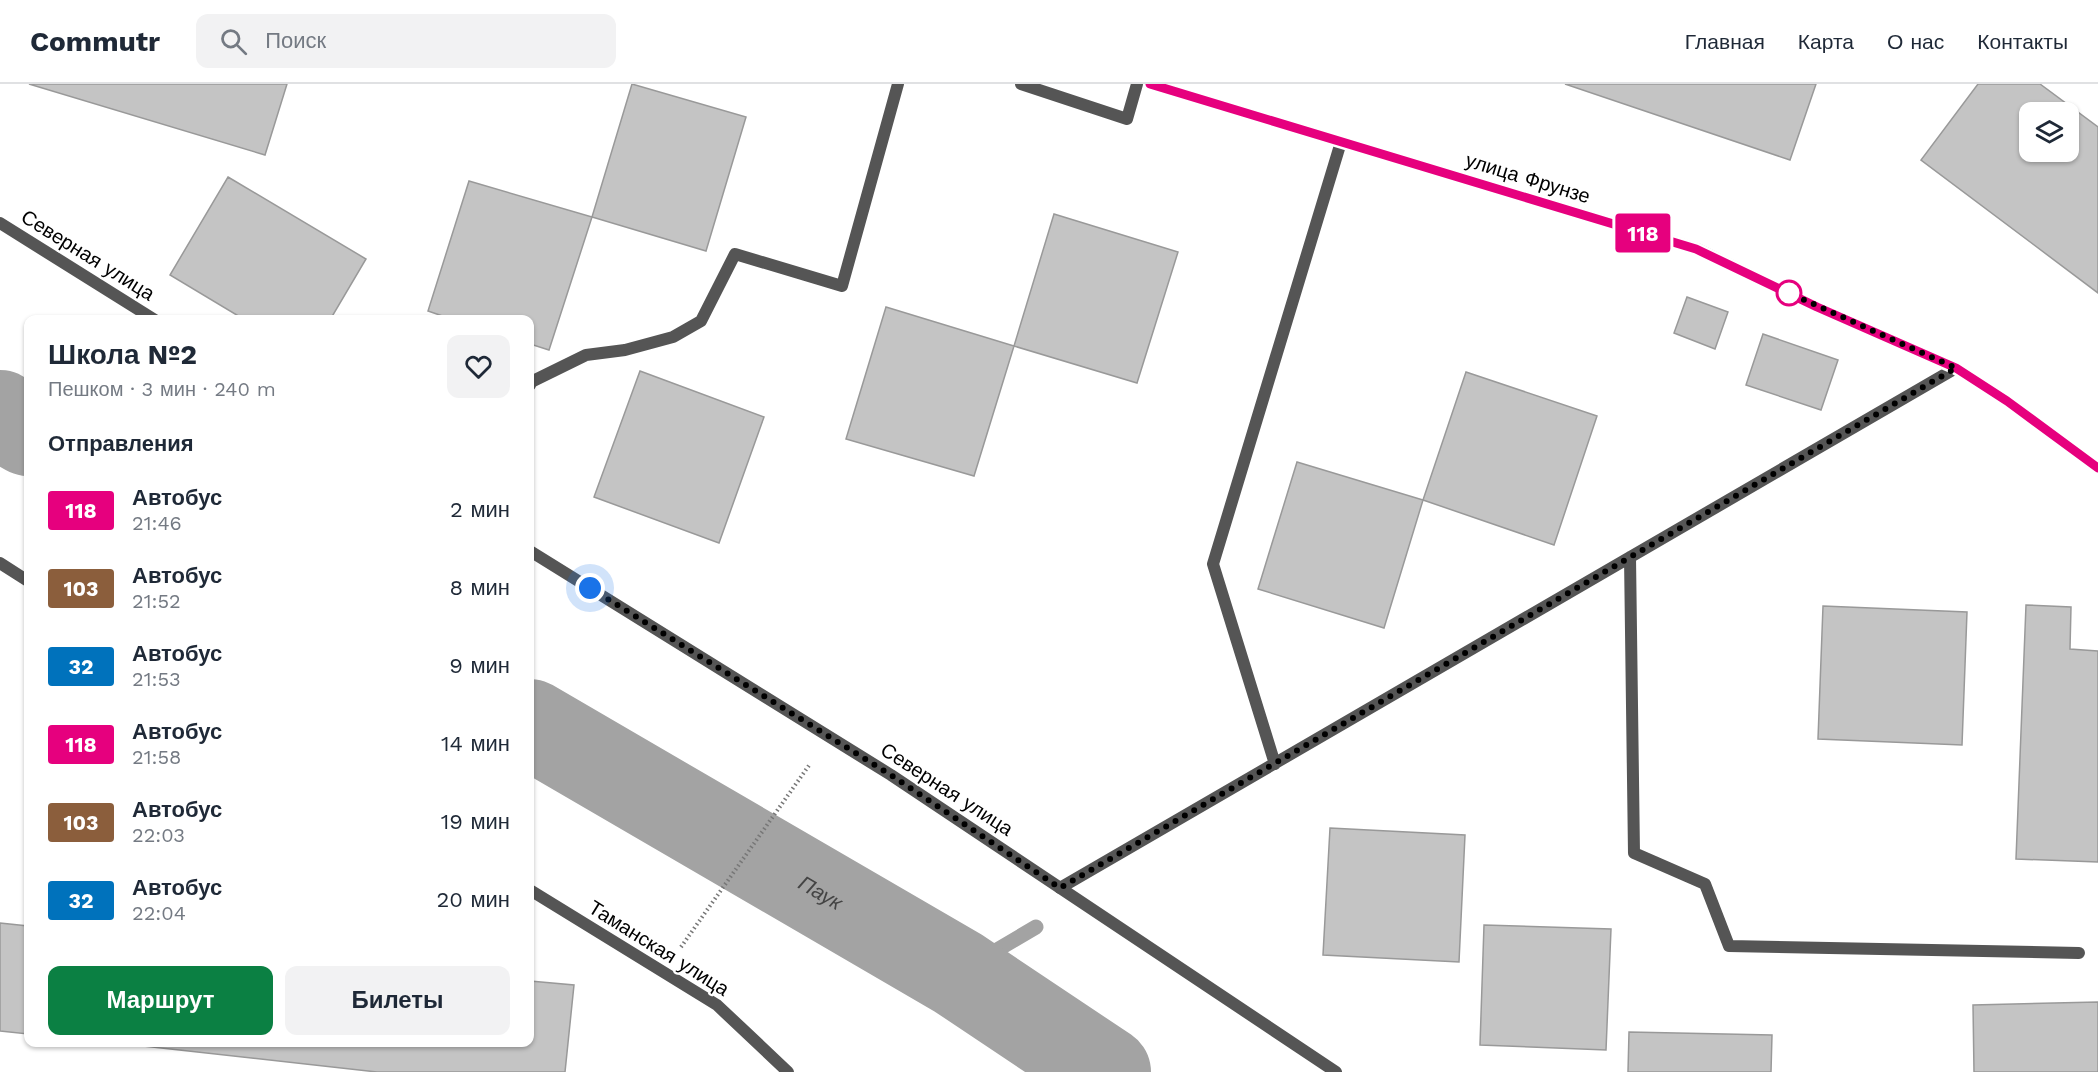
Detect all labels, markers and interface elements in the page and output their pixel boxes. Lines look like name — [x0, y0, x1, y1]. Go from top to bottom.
search box — [196, 14, 616, 68]
text: Commutr — [30, 25, 160, 58]
icon: search — [217, 25, 250, 58]
text: Поиск — [265, 28, 326, 53]
text: Главная — [1685, 29, 1765, 54]
text: Карта — [1798, 29, 1854, 54]
text: О нас — [1887, 29, 1944, 54]
text: Контакты — [1977, 29, 2068, 54]
map controls — [2019, 102, 2079, 162]
button: layers — [2019, 102, 2079, 162]
street label: улица Фрунзе — [1463, 148, 1593, 208]
street label: Северная улица — [17, 204, 160, 306]
line badge: 118 — [1608, 214, 1678, 252]
text: 118 — [1627, 221, 1659, 246]
unlabelled marker — [1776, 280, 1802, 306]
button: heart — [447, 335, 510, 398]
text: Школа №2 — [48, 338, 197, 371]
text: Пешком · 3 мин · 240 m — [48, 377, 276, 401]
text: Отправления — [48, 431, 194, 456]
text: Автобус — [132, 485, 222, 510]
text: 2 мин — [450, 497, 510, 522]
text: 118 — [65, 498, 97, 523]
text: 21:46 — [132, 511, 182, 535]
text: Автобус — [132, 563, 222, 588]
your location — [575, 573, 605, 603]
text: 8 мин — [449, 575, 510, 600]
text: 103 — [64, 576, 98, 601]
text: 21:52 — [132, 589, 181, 613]
text: Автобус — [132, 641, 222, 666]
text: 9 мин — [449, 653, 510, 678]
text: 32 — [69, 654, 93, 679]
text: 21:53 — [132, 667, 181, 691]
text: Автобус — [132, 719, 222, 744]
text: 14 мин — [441, 731, 510, 756]
text: 118 — [65, 732, 97, 757]
street label: Северная улица — [876, 737, 1018, 841]
text: 21:58 — [132, 745, 181, 769]
text: Автобус — [132, 797, 222, 822]
text: 19 мин — [441, 809, 510, 834]
text: 103 — [64, 810, 98, 835]
text: 22:03 — [132, 823, 185, 847]
water label: Паук — [794, 870, 848, 916]
text: Автобус — [132, 875, 222, 900]
text: 20 мин — [436, 887, 510, 912]
text: 32 — [69, 888, 93, 913]
street label: Таманская улица — [584, 895, 734, 1001]
text: 22:04 — [132, 901, 186, 925]
button: Маршрут — [48, 966, 273, 1035]
button: Билеты — [285, 966, 510, 1035]

